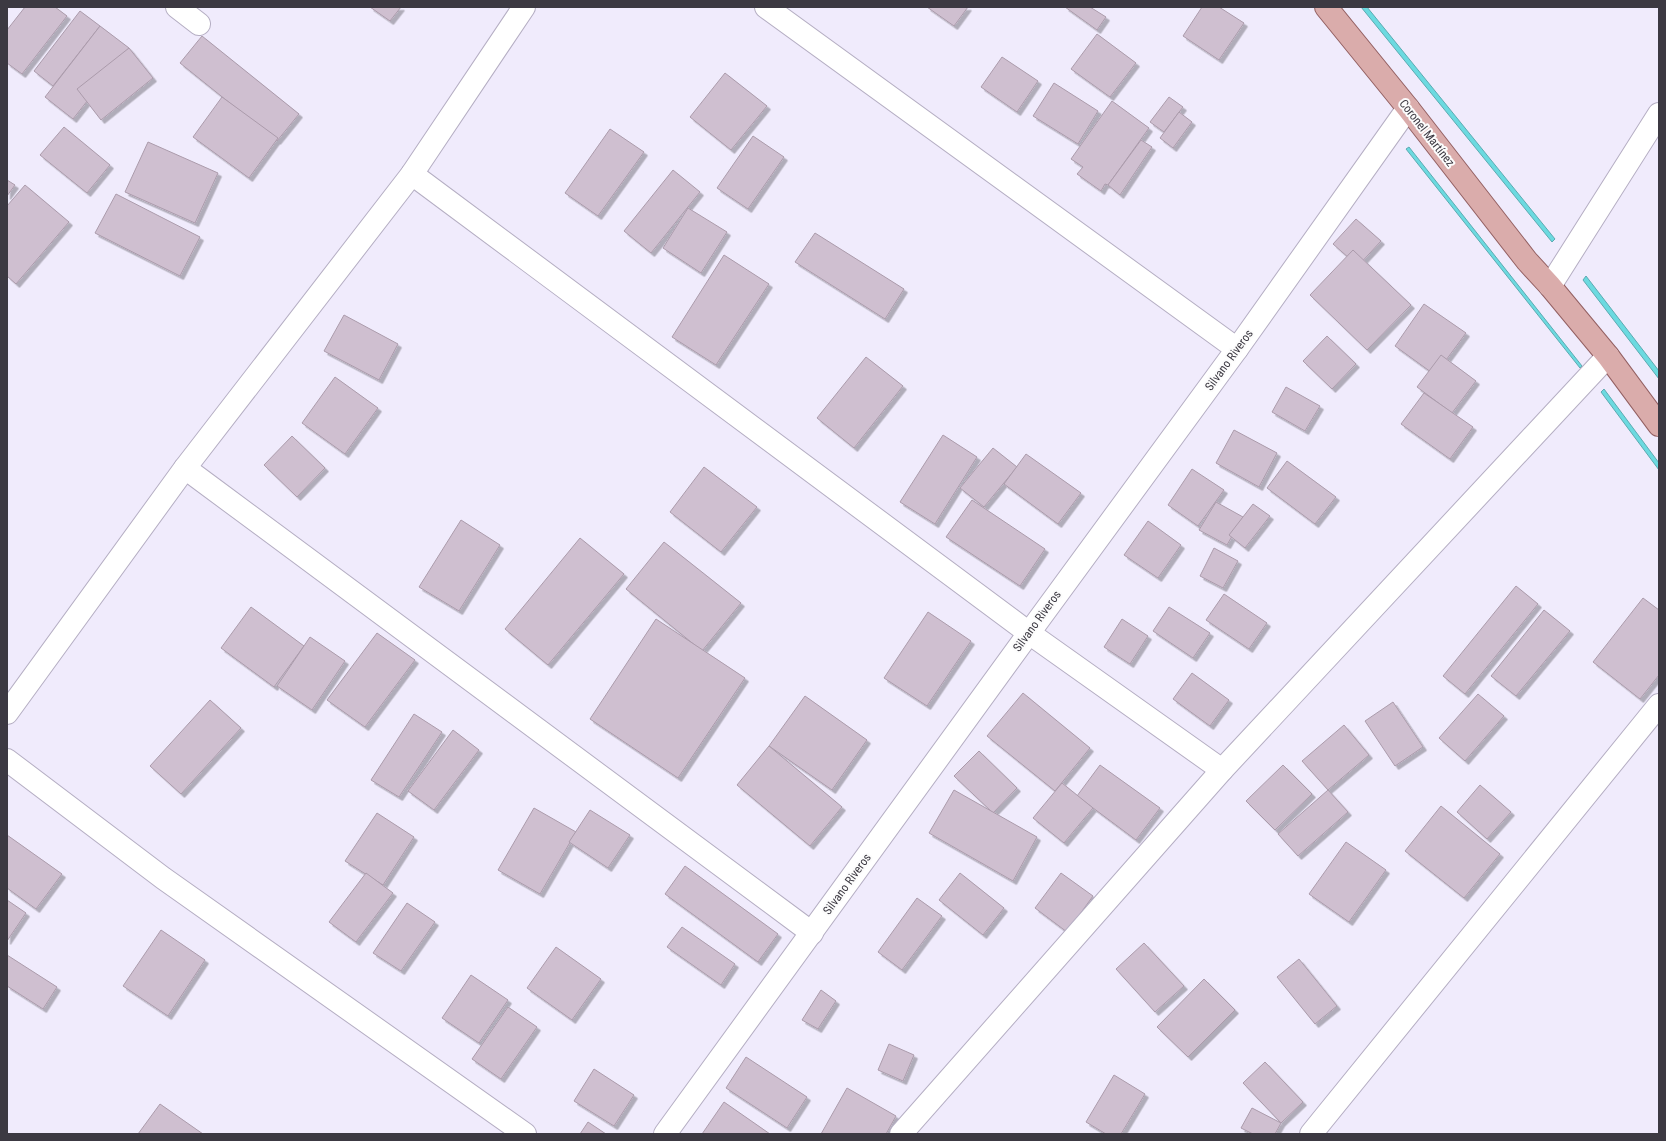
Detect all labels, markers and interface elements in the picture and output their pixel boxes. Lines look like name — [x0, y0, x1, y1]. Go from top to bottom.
street label: Coronel Martínez — [1396, 97, 1458, 169]
street label: Silvano Riveros — [1202, 327, 1256, 393]
street label: Silvano Riveros — [1010, 588, 1064, 654]
street label: Silvano Riveros — [820, 851, 874, 917]

